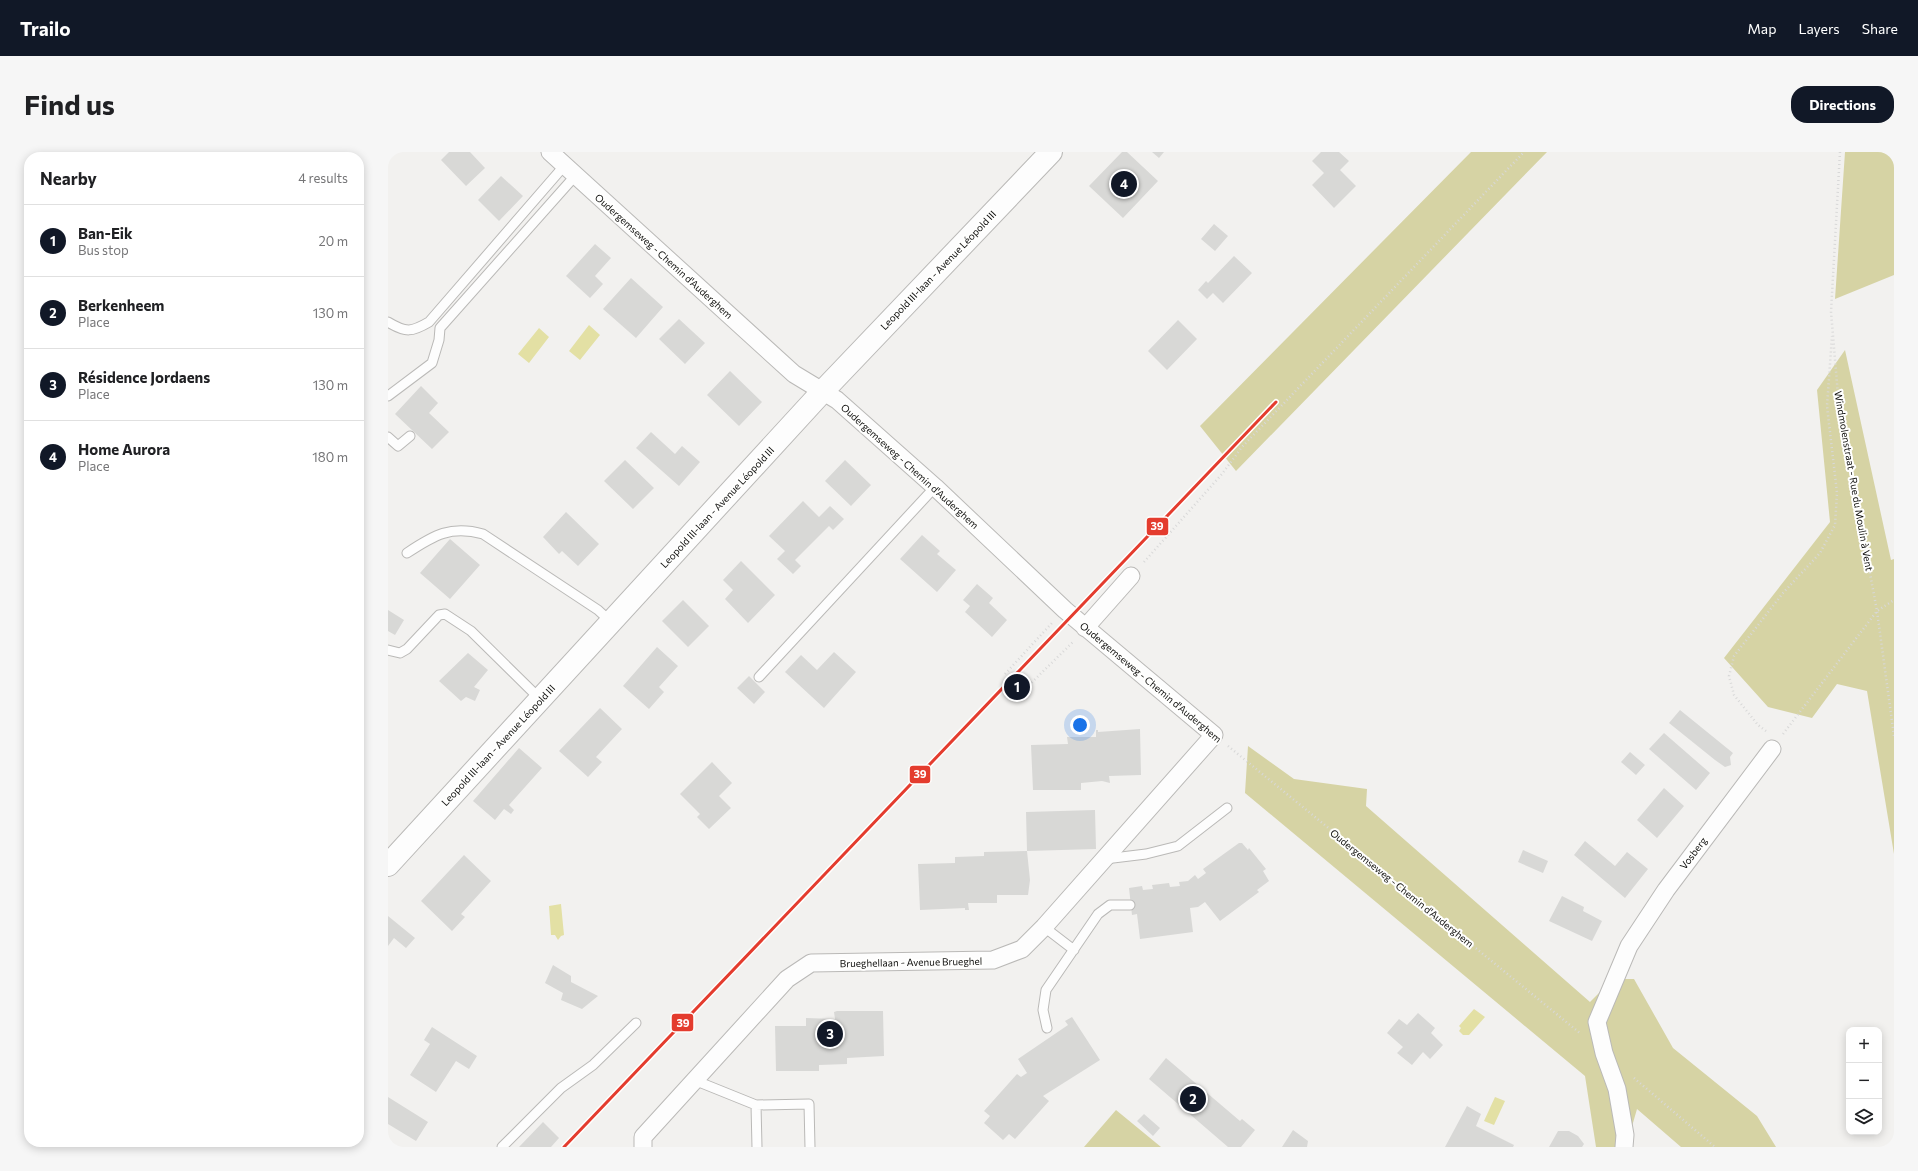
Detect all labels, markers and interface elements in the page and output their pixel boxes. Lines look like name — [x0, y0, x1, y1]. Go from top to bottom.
text: Trailo — [20, 17, 71, 40]
text: Map — [1748, 20, 1776, 37]
text: Layers — [1798, 20, 1840, 37]
text: Share — [1862, 20, 1898, 37]
button: Directions — [1791, 86, 1894, 123]
text: Find us — [24, 87, 115, 121]
text: Nearby — [40, 168, 97, 189]
pin: 4 — [1111, 169, 1137, 199]
text: 4 results — [298, 170, 348, 186]
street label: Oudergemseweg - Chemin d'Auderghem — [593, 191, 735, 321]
street label: Leopold III-laan - Avenue Léopold III — [878, 208, 998, 332]
text: Ban-Eik — [78, 224, 133, 242]
text: 1 — [50, 233, 56, 249]
text: 20 m — [319, 233, 348, 249]
text: Bus stop — [78, 242, 129, 258]
text: Berkenheem — [78, 296, 164, 314]
text: 2 — [49, 305, 57, 321]
text: 130 m — [313, 305, 348, 321]
text: Place — [78, 314, 110, 330]
text: Résidence Jordaens — [78, 368, 210, 386]
text: 3 — [49, 377, 57, 393]
text: 130 m — [313, 377, 348, 393]
text: Place — [78, 386, 110, 402]
street label: Windmolenstraat - Rue du Moulin à Vent — [1832, 390, 1876, 572]
street label: Oudergemseweg - Chemin d'Auderghem — [839, 401, 981, 531]
text: Home Aurora — [78, 440, 170, 458]
street label: Leopold III-laan - Avenue Léopold III — [658, 444, 776, 570]
text: 4 — [49, 449, 57, 465]
text: 180 m — [312, 449, 348, 465]
text: Place — [78, 458, 110, 474]
line badge: 39 — [1146, 517, 1169, 536]
text: 39 — [1150, 519, 1164, 532]
street label: Oudergemseweg - Chemin d'Auderghem — [1078, 619, 1224, 745]
pin: 1 — [1004, 672, 1030, 702]
street label: Leopold III-laan - Avenue Léopold III — [439, 682, 557, 808]
your location — [1070, 715, 1090, 735]
line badge: 39 — [909, 765, 931, 784]
text: 39 — [913, 767, 927, 780]
street label: Oudergemseweg - Chemin d'Auderghem — [1328, 826, 1476, 950]
street label: Vosberg — [1677, 834, 1709, 871]
street label: Brueghellaan - Avenue Brueghel — [840, 955, 982, 969]
line badge: 39 — [671, 1013, 694, 1032]
text: 39 — [676, 1016, 690, 1029]
pin: 3 — [817, 1019, 843, 1049]
map controls — [1846, 1027, 1882, 1135]
button: + — [1846, 1027, 1882, 1063]
button: − — [1846, 1063, 1882, 1099]
pin: 2 — [1180, 1084, 1206, 1114]
button: layers — [1846, 1099, 1882, 1135]

